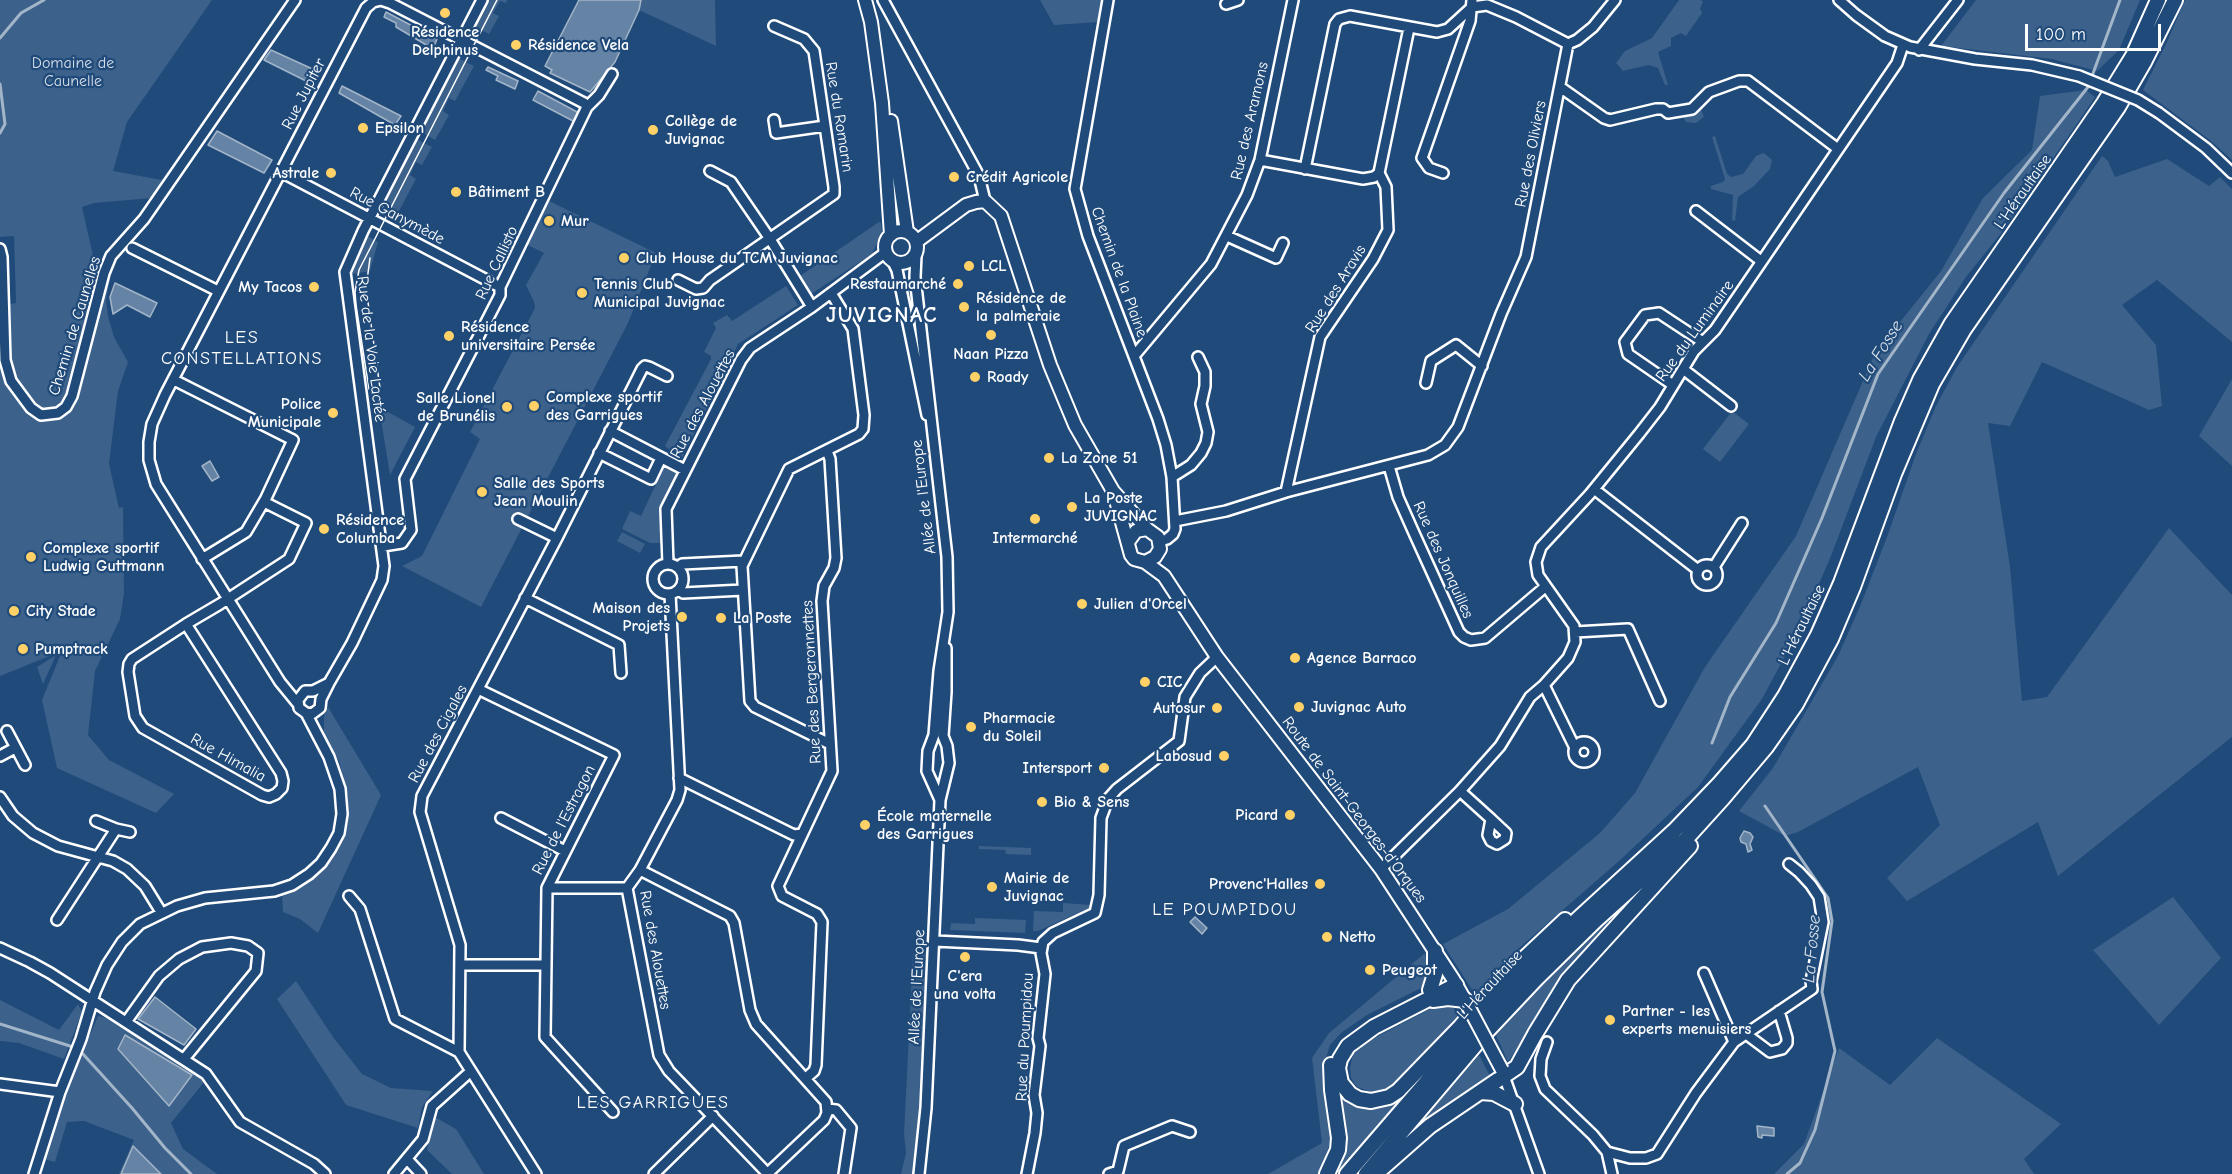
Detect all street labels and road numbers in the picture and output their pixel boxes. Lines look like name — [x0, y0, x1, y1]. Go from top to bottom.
street label: Rue Jupiter — [278, 55, 330, 133]
street label: Rue des Aramons — [1227, 60, 1273, 182]
street label: Rue du Romarin — [821, 61, 857, 173]
street label: Rue des Oliviers — [1511, 99, 1551, 209]
street label: L'Héraultaise — [1990, 151, 2056, 233]
street label: Rue Ganymède — [346, 183, 448, 249]
street label: Chemin de la Plaine — [1086, 204, 1152, 340]
street label: Rue Callisto — [472, 223, 522, 303]
street label: Rue des Aravis — [1301, 241, 1371, 337]
street label: Chemin de Caunelles — [45, 254, 105, 398]
street label: Rue de la Voie Lactée — [353, 275, 389, 423]
street label: Rue du Luminaire — [1652, 277, 1738, 385]
street label: Rue des Alouettes — [666, 346, 740, 462]
street label: Allée de l'Europe — [907, 439, 941, 555]
street label: Rue des Jonquilles — [1409, 499, 1477, 621]
street label: L'Héraultaise — [1774, 582, 1830, 668]
street label: Rue des Bergeronnettes — [798, 600, 826, 764]
street label: Rue des Cigales — [404, 682, 472, 786]
street label: Route de Saint-Georges-d'Orques — [1278, 713, 1430, 907]
street label: Rue Himalia — [187, 729, 269, 787]
street label: Rue de l'Estragon — [528, 762, 600, 878]
street label: Rue des Alouettes — [635, 889, 675, 1011]
street label: Allée de l'Europe — [904, 929, 930, 1045]
street label: L'Héraultaise — [1453, 947, 1527, 1023]
street label: Rue du Poumpidou — [1012, 972, 1038, 1102]

